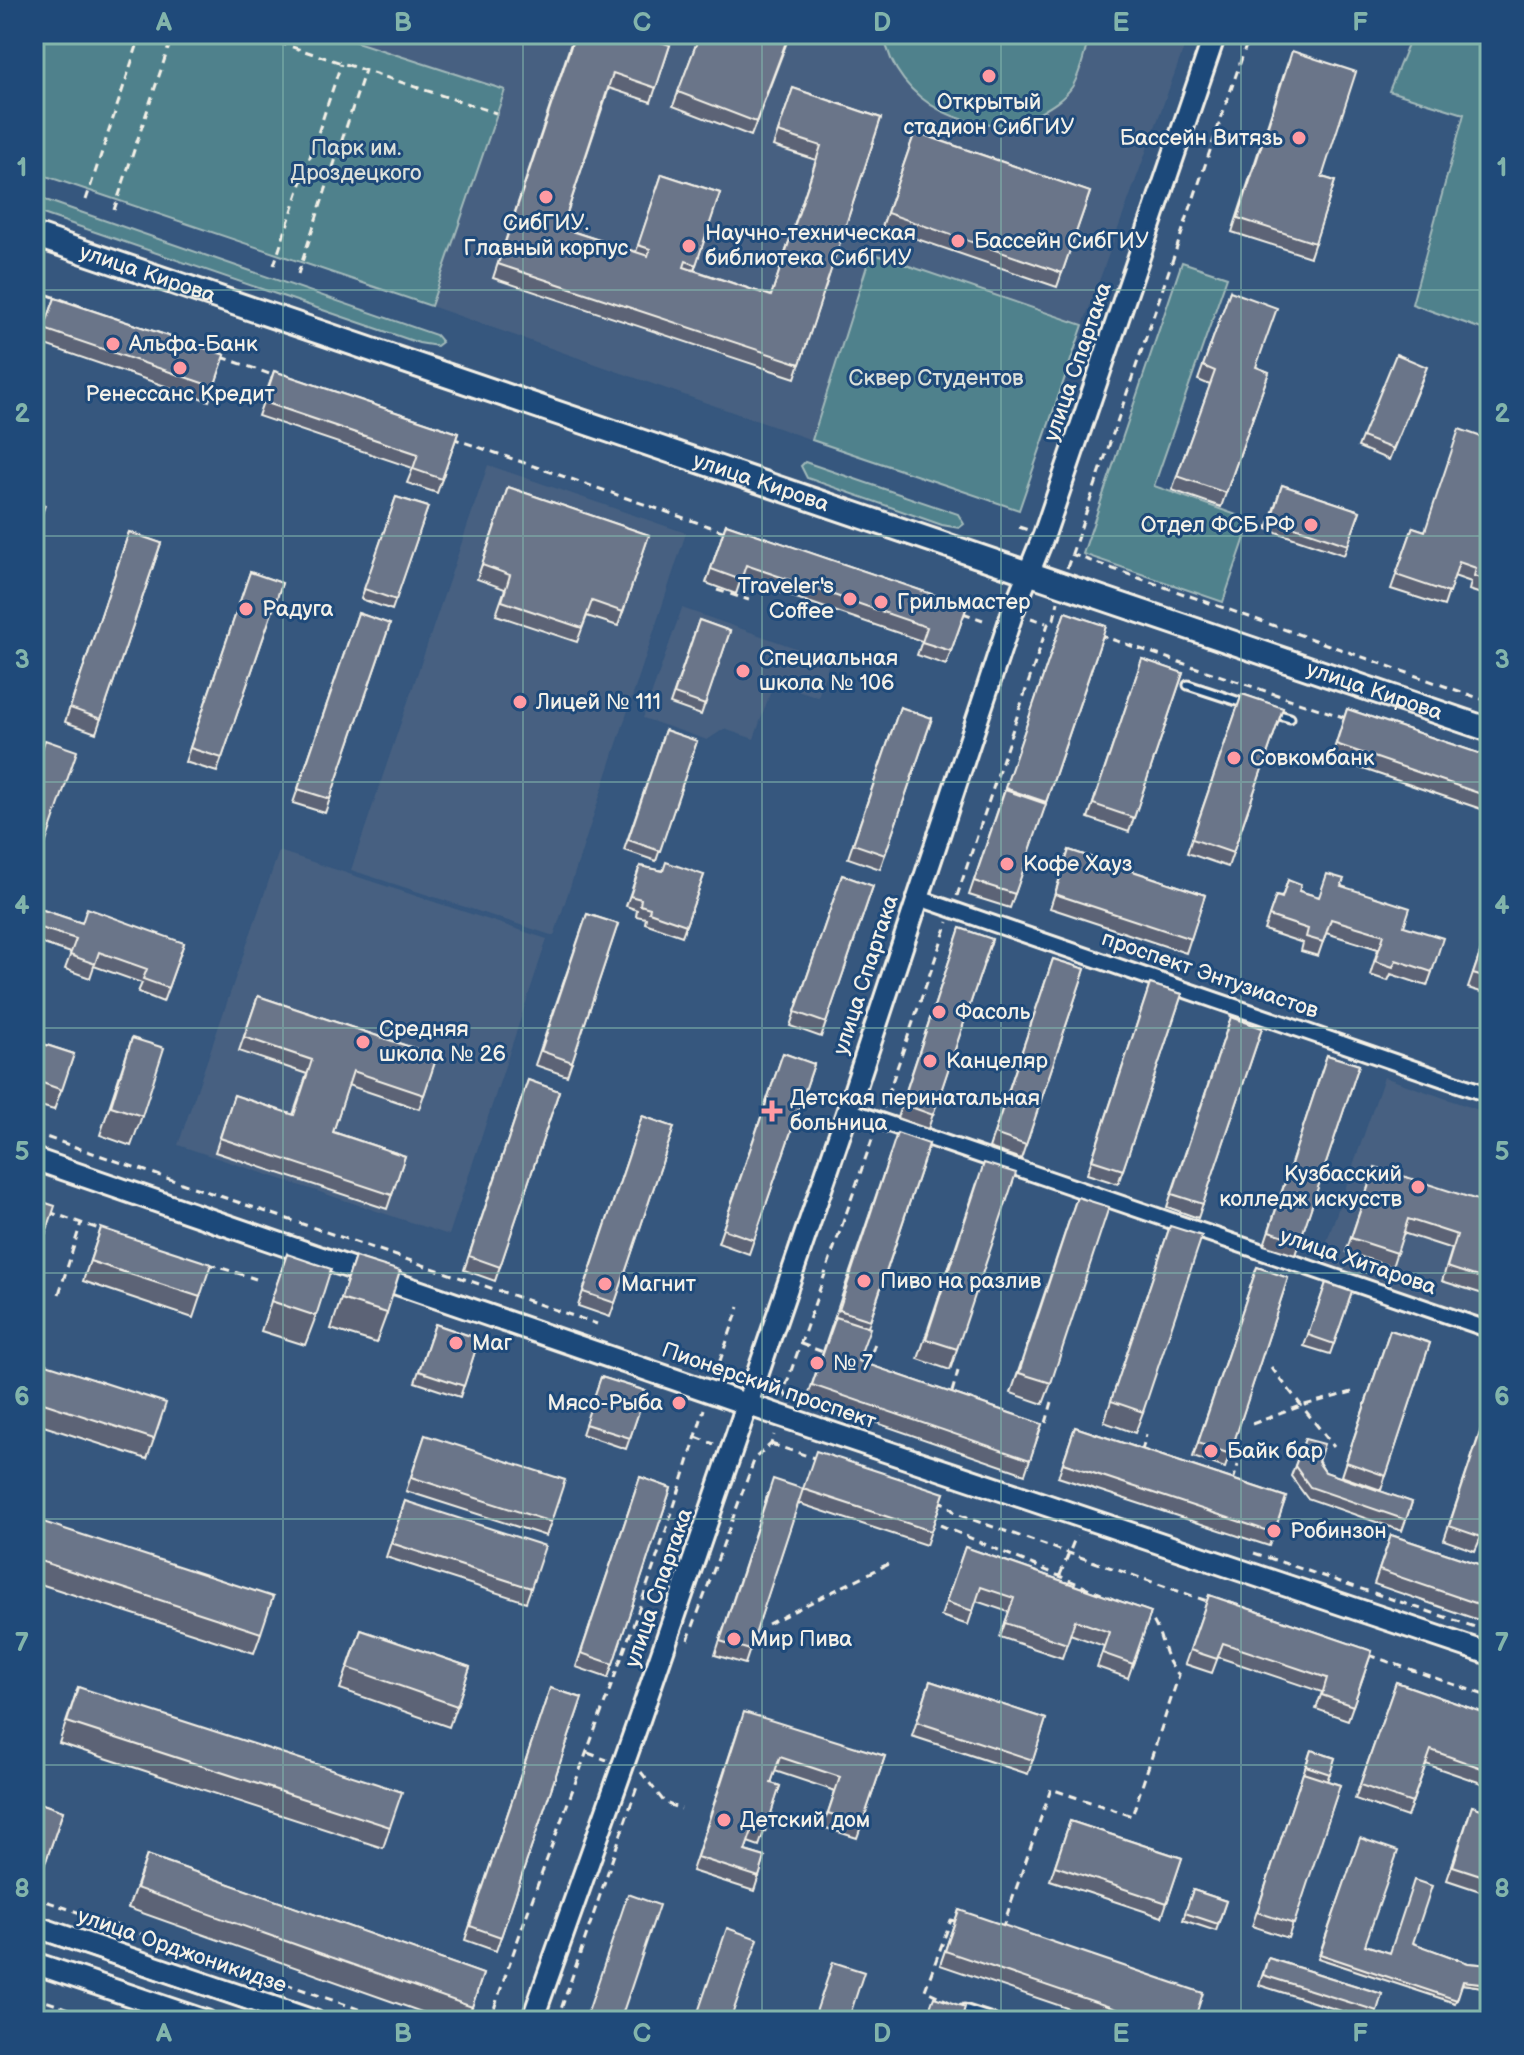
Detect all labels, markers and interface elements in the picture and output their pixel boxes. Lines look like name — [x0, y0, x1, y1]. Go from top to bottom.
text: A — [155, 8, 172, 39]
text: B — [394, 8, 412, 39]
text: C — [633, 8, 651, 39]
text: D — [873, 8, 891, 39]
text: E — [1113, 8, 1130, 39]
text: F — [1352, 8, 1368, 39]
marker: Открытый стадион СибГИУ — [980, 67, 998, 85]
place label: Открытый стадион СибГИУ — [903, 89, 1075, 141]
place label: Бассейн Витязь — [1120, 125, 1283, 152]
marker: Бассейн Витязь — [1290, 129, 1308, 147]
park label: Парк им. Дроздецкого — [291, 135, 421, 187]
text: 1 — [17, 153, 27, 184]
text: 1 — [1497, 153, 1507, 184]
marker: СибГИУ. Главный корпус — [537, 188, 555, 206]
place label: СибГИУ. Главный корпус — [464, 210, 629, 262]
place label: Научно-техническая библиотека СибГИУ — [705, 220, 916, 272]
place label: Бассейн СибГИУ — [974, 228, 1149, 255]
marker: Бассейн СибГИУ — [949, 232, 967, 250]
marker: Научно-техническая библиотека СибГИУ — [680, 237, 698, 255]
street label: улица Кирова — [76, 238, 219, 309]
street label: улица Спартака — [1038, 279, 1118, 445]
place label: Альфа-Банк — [128, 331, 258, 358]
marker: Альфа-Банк — [104, 335, 122, 353]
marker: Ренессанс Кредит — [171, 359, 189, 377]
park label: Сквер Студентов — [849, 365, 1024, 392]
place label: Ренессанс Кредит — [85, 381, 275, 408]
text: 2 — [14, 399, 30, 430]
text: 2 — [1494, 399, 1510, 430]
street label: улица Кирова — [690, 447, 833, 518]
place label: Отдел ФСБ РФ — [1141, 512, 1295, 539]
marker: Отдел ФСБ РФ — [1302, 516, 1320, 534]
place label: Traveler's Coffee — [738, 573, 834, 625]
place label: Грильмастер — [897, 589, 1031, 616]
marker: Traveler's Coffee — [841, 590, 859, 608]
marker: Грильмастер — [872, 593, 890, 611]
place label: Радуга — [262, 596, 333, 623]
marker: Радуга — [237, 600, 255, 618]
text: 3 — [14, 645, 30, 676]
place label: Специальная школа № 106 — [759, 645, 898, 697]
text: 3 — [1494, 645, 1510, 676]
street label: улица Кирова — [1303, 655, 1446, 726]
marker: Специальная школа № 106 — [734, 662, 752, 680]
place label: Лицей № 111 — [535, 689, 661, 716]
marker: Лицей № 111 — [511, 693, 529, 711]
place label: Совкомбанк — [1250, 745, 1375, 772]
marker: Совкомбанк — [1225, 749, 1243, 767]
place label: Кофе Хауз — [1023, 851, 1132, 878]
marker: Кофе Хауз — [998, 855, 1016, 873]
text: 4 — [14, 891, 30, 922]
text: 4 — [1494, 891, 1510, 922]
street label: улица Спартака — [827, 892, 905, 1058]
street label: проспект Энтузиастов — [1098, 925, 1322, 1025]
place label: Фасоль — [955, 999, 1031, 1026]
marker: Фасоль — [930, 1003, 948, 1021]
place label: Средняя школа № 26 — [379, 1016, 506, 1068]
marker: Средняя школа № 26 — [354, 1033, 372, 1051]
place label: Канцеляр — [946, 1048, 1049, 1075]
marker: Канцеляр — [921, 1052, 939, 1070]
place label: Детская перинатальная больница — [790, 1085, 1040, 1137]
marker: Детская перинатальная больница — [761, 1100, 783, 1122]
text: 5 — [14, 1137, 30, 1168]
text: 5 — [1494, 1137, 1510, 1168]
place label: Кузбасский колледж искусств — [1219, 1161, 1402, 1213]
marker: Кузбасский колледж искусств — [1409, 1178, 1427, 1196]
street label: улица Хитарова — [1276, 1223, 1440, 1301]
place label: Пиво на разлив — [880, 1268, 1042, 1295]
place label: Магнит — [621, 1271, 697, 1298]
marker: Пиво на разлив — [855, 1272, 873, 1290]
marker: Магнит — [596, 1275, 614, 1293]
place label: Маг — [472, 1330, 512, 1357]
marker: Маг — [447, 1334, 465, 1352]
street label: Пионерский проспект — [658, 1337, 880, 1436]
place label: № 7 — [833, 1350, 873, 1377]
marker: № 7 — [808, 1354, 826, 1372]
text: 6 — [14, 1382, 30, 1413]
text: 6 — [1494, 1382, 1510, 1413]
place label: Мясо-Рыба — [547, 1390, 663, 1417]
marker: Мясо-Рыба — [670, 1394, 688, 1412]
place label: Байк бар — [1227, 1438, 1324, 1465]
marker: Байк бар — [1202, 1442, 1220, 1460]
street label: улица Спартака — [619, 1505, 699, 1671]
place label: Робинзон — [1290, 1518, 1387, 1545]
marker: Робинзон — [1265, 1522, 1283, 1540]
place label: Мир Пива — [750, 1626, 852, 1653]
text: 7 — [15, 1628, 29, 1659]
text: 7 — [1495, 1628, 1509, 1659]
marker: Мир Пива — [725, 1630, 743, 1648]
place label: Детский дом — [740, 1807, 870, 1834]
marker: Детский дом — [715, 1811, 733, 1829]
text: 8 — [14, 1874, 30, 1905]
text: 8 — [1494, 1874, 1510, 1905]
street label: улица Орджоникидзе — [74, 1903, 290, 1999]
text: A — [155, 2019, 172, 2050]
text: B — [394, 2019, 412, 2050]
text: C — [633, 2019, 651, 2050]
text: D — [873, 2019, 891, 2050]
text: E — [1113, 2019, 1130, 2050]
text: F — [1352, 2019, 1368, 2050]

